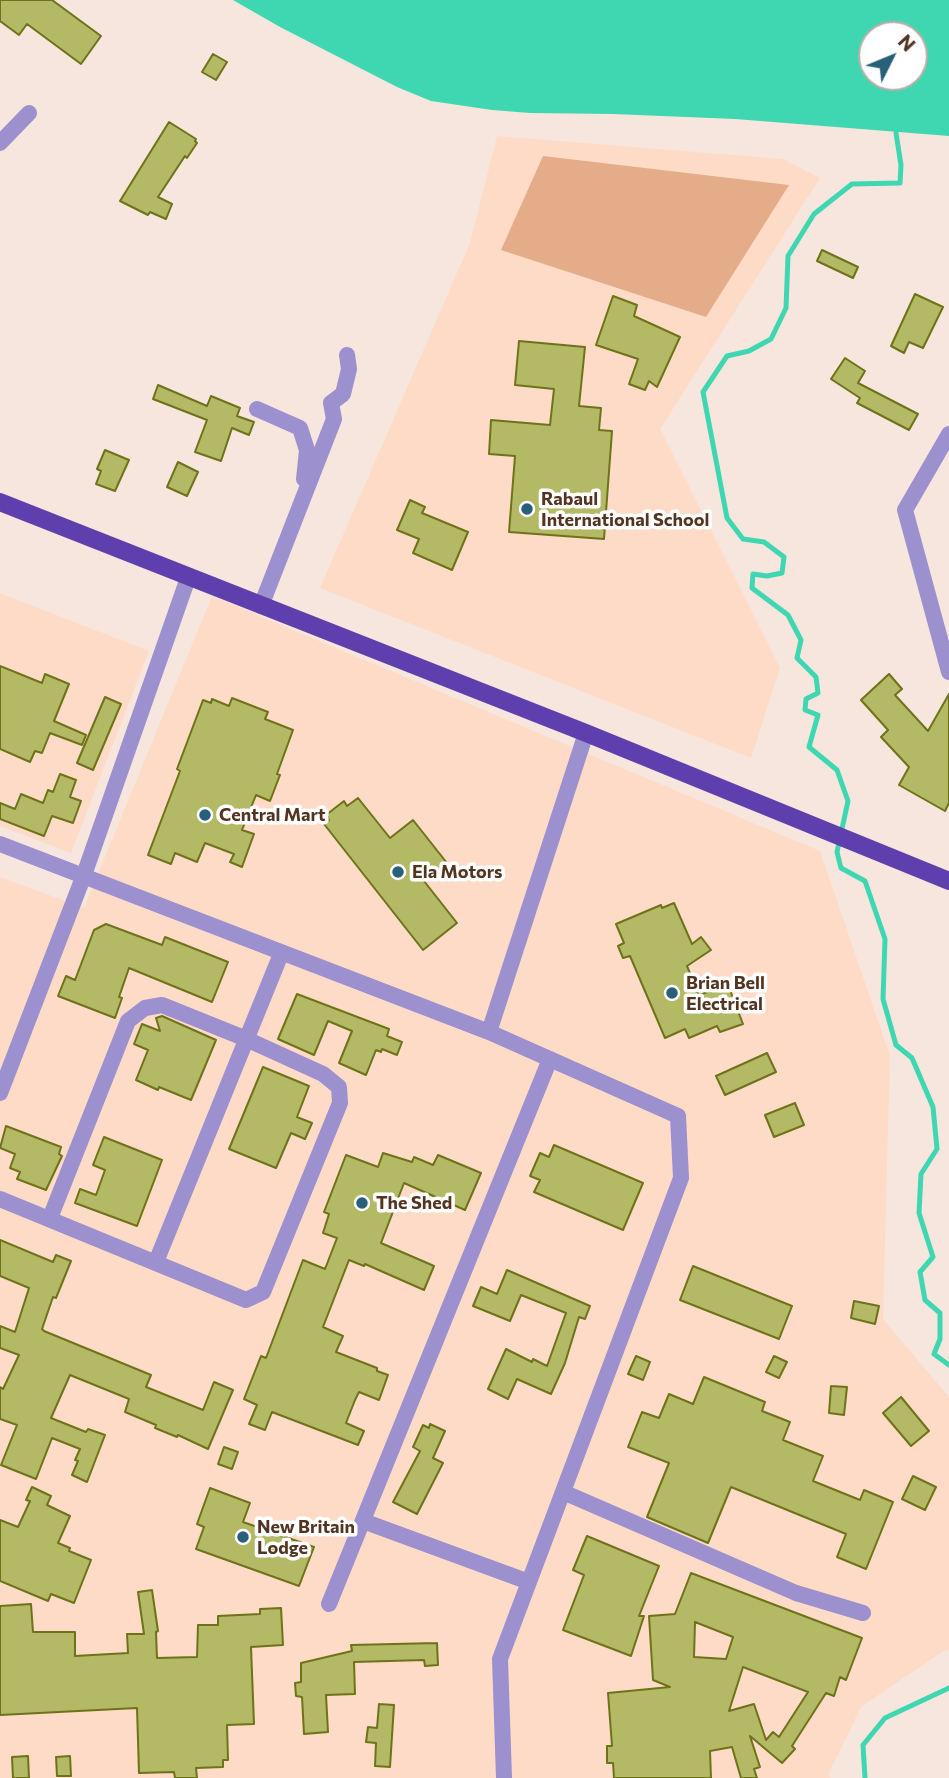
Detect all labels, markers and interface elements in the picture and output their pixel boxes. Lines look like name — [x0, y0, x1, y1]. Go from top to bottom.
north arrow — [858, 21, 928, 91]
text: N — [894, 30, 921, 56]
place label: Rabaul International School — [541, 488, 709, 530]
marker: Rabaul International School — [519, 501, 535, 517]
place label: Central Mart — [219, 804, 326, 826]
marker: Central Mart — [197, 807, 213, 823]
place label: Ela Motors — [412, 861, 502, 883]
marker: Ela Motors — [390, 864, 406, 880]
place label: Brian Bell Electrical — [686, 972, 765, 1014]
marker: Brian Bell Electrical — [664, 985, 680, 1001]
place label: The Shed — [376, 1192, 452, 1214]
marker: The Shed — [354, 1195, 370, 1211]
place label: New Britain Lodge — [257, 1516, 355, 1558]
marker: New Britain Lodge — [235, 1529, 251, 1545]

